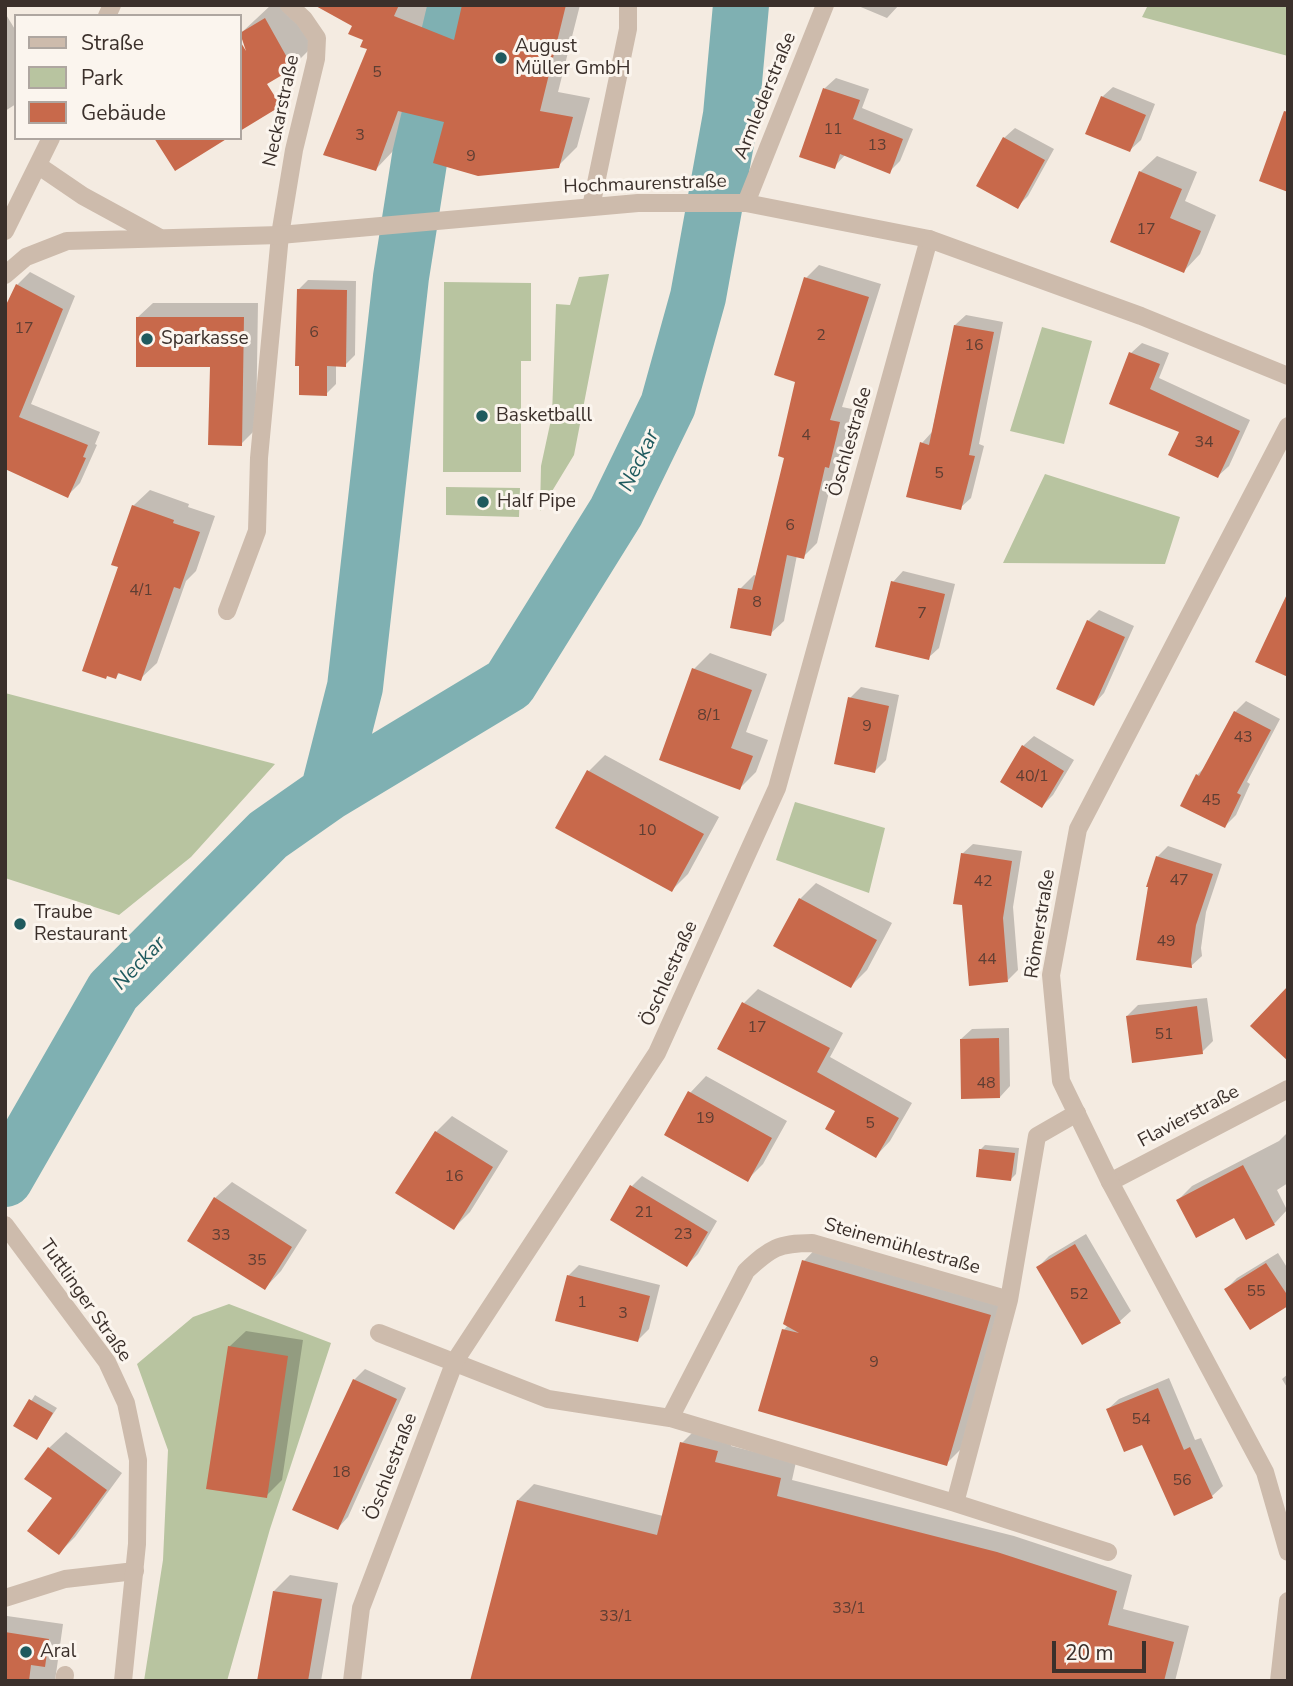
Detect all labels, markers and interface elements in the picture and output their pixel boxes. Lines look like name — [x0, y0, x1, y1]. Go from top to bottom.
legend — [14, 14, 242, 140]
text: Straße — [81, 29, 144, 57]
street label: Armlederstraße — [730, 29, 802, 163]
place label: August Müller GmbH — [515, 36, 630, 80]
marker: August Müller GmbH — [493, 50, 509, 66]
street label: Neckarstraße — [259, 53, 305, 169]
house number: 5 — [372, 63, 382, 83]
text: Park — [81, 64, 123, 92]
text: Gebäude — [81, 99, 166, 127]
house number: 11 — [823, 120, 843, 140]
house number: 3 — [355, 126, 365, 146]
house number: 13 — [867, 136, 887, 156]
house number: 9 — [466, 147, 476, 167]
street label: Hochmaurenstraße — [563, 171, 727, 199]
house number: 17 — [1136, 220, 1156, 240]
house number: 17 — [14, 319, 34, 339]
house number: 6 — [309, 323, 319, 343]
house number: 2 — [816, 326, 826, 346]
place label: Sparkasse — [161, 328, 248, 350]
marker: Sparkasse — [139, 331, 155, 347]
house number: 16 — [964, 336, 984, 356]
street label: Öschlestraße — [824, 384, 878, 500]
place label: Basketballl — [496, 405, 592, 427]
marker: Basketballl — [474, 408, 490, 424]
water label: Neckar — [614, 426, 666, 496]
house number: 4 — [801, 426, 811, 446]
house number: 34 — [1194, 433, 1214, 453]
house number: 5 — [934, 464, 944, 484]
place label: Half Pipe — [497, 491, 576, 513]
marker: Half Pipe — [475, 494, 491, 510]
house number: 6 — [785, 516, 795, 536]
house number: 4/1 — [129, 581, 153, 601]
house number: 8 — [752, 593, 762, 613]
house number: 7 — [917, 604, 927, 624]
house number: 8/1 — [697, 706, 721, 726]
house number: 9 — [862, 717, 872, 737]
house number: 43 — [1233, 728, 1253, 748]
house number: 40/1 — [1015, 767, 1049, 787]
house number: 45 — [1201, 791, 1221, 811]
house number: 10 — [637, 821, 657, 841]
street label: Römerstraße — [1021, 868, 1061, 980]
house number: 47 — [1169, 871, 1189, 891]
house number: 42 — [973, 872, 993, 892]
place label: Traube Restaurant — [34, 902, 127, 946]
marker: Traube Restaurant — [12, 916, 28, 932]
street label: Öschlestraße — [637, 918, 703, 1030]
water label: Neckar — [108, 932, 172, 996]
house number: 49 — [1156, 932, 1176, 952]
house number: 44 — [977, 950, 997, 970]
house number: 17 — [747, 1018, 767, 1038]
house number: 51 — [1154, 1025, 1174, 1045]
house number: 48 — [976, 1074, 996, 1094]
street label: Flavierstraße — [1135, 1081, 1243, 1153]
house number: 19 — [695, 1109, 715, 1129]
house number: 5 — [865, 1114, 875, 1134]
house number: 16 — [444, 1167, 464, 1187]
house number: 21 — [634, 1203, 654, 1223]
street label: Steinemühlestraße — [821, 1214, 983, 1280]
house number: 23 — [673, 1225, 693, 1245]
house number: 33 — [211, 1226, 231, 1246]
street label: Tuttlinger Straße — [34, 1235, 136, 1367]
house number: 35 — [247, 1251, 267, 1271]
house number: 55 — [1246, 1282, 1266, 1302]
house number: 52 — [1069, 1285, 1089, 1305]
house number: 1 — [577, 1293, 587, 1313]
house number: 3 — [618, 1304, 628, 1324]
house number: 9 — [869, 1353, 879, 1373]
street label: Öschlestraße — [361, 1410, 423, 1524]
house number: 54 — [1131, 1410, 1151, 1430]
house number: 18 — [331, 1463, 351, 1483]
house number: 56 — [1172, 1471, 1192, 1491]
house number: 33/1 — [832, 1599, 866, 1619]
house number: 33/1 — [599, 1607, 633, 1627]
scale bar — [1055, 1626, 1150, 1670]
text: 20 m — [1065, 1639, 1114, 1667]
place label: Aral — [40, 1641, 76, 1663]
marker: Aral — [18, 1644, 34, 1660]

